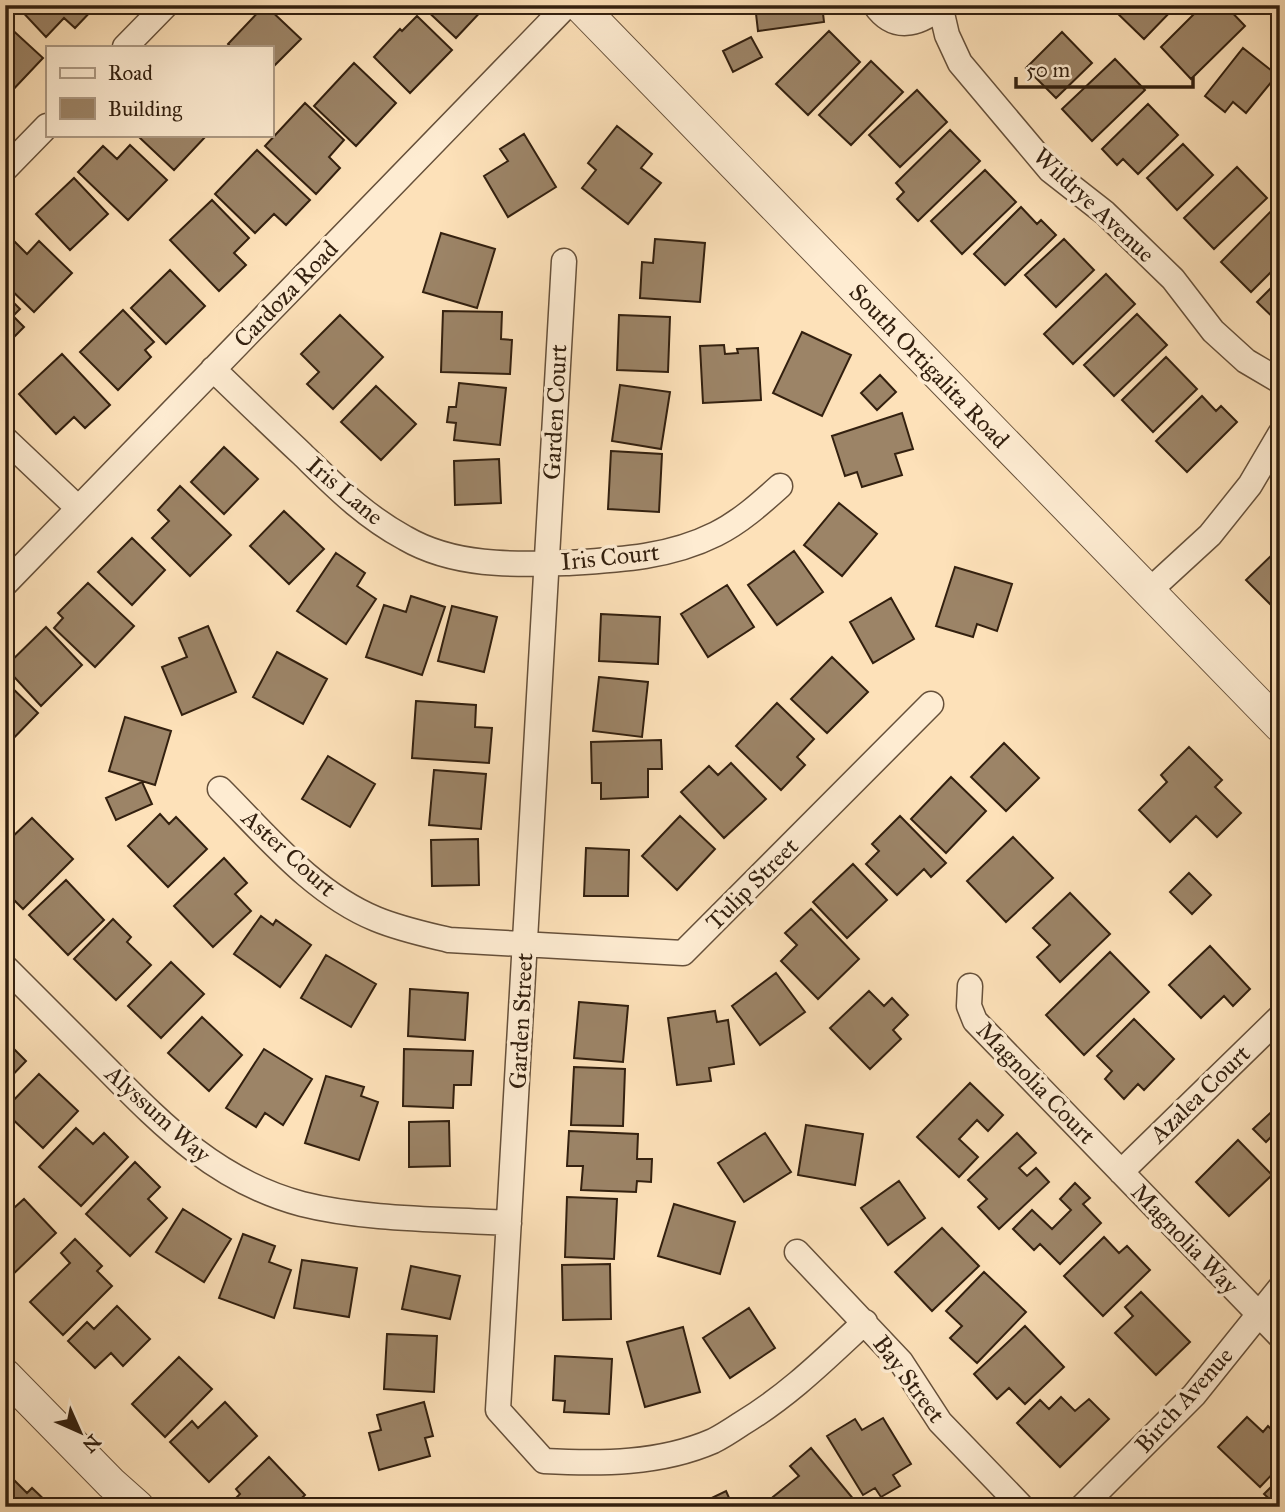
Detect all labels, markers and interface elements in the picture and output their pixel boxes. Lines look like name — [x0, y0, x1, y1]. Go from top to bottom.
legend — [46, 46, 273, 136]
scale bar — [1016, 46, 1192, 90]
text: 50 m — [1026, 57, 1071, 83]
text: Road — [108, 60, 153, 86]
text: Building — [108, 96, 182, 122]
street label: Wildrye Avenue — [1027, 141, 1161, 269]
street label: Cardoza Road — [228, 234, 344, 354]
street label: South Ortigalita Road — [843, 277, 1015, 455]
street label: Garden Court — [536, 343, 574, 481]
street label: Iris Lane — [301, 450, 389, 532]
street label: Iris Court — [559, 537, 661, 577]
street label: Aster Court — [235, 802, 343, 903]
street label: Tulip Street — [699, 831, 805, 937]
street label: Garden Street — [502, 952, 540, 1090]
street label: Magnolia Court — [970, 1016, 1102, 1151]
street label: Azalea Court — [1143, 1038, 1257, 1150]
street label: Alyssum Way — [98, 1058, 218, 1170]
street label: Magnolia Way — [1125, 1177, 1246, 1301]
street label: Bay Street — [866, 1329, 952, 1429]
street label: Birch Avenue — [1129, 1341, 1239, 1459]
north arrow — [46, 1396, 116, 1466]
text: N — [78, 1430, 106, 1458]

